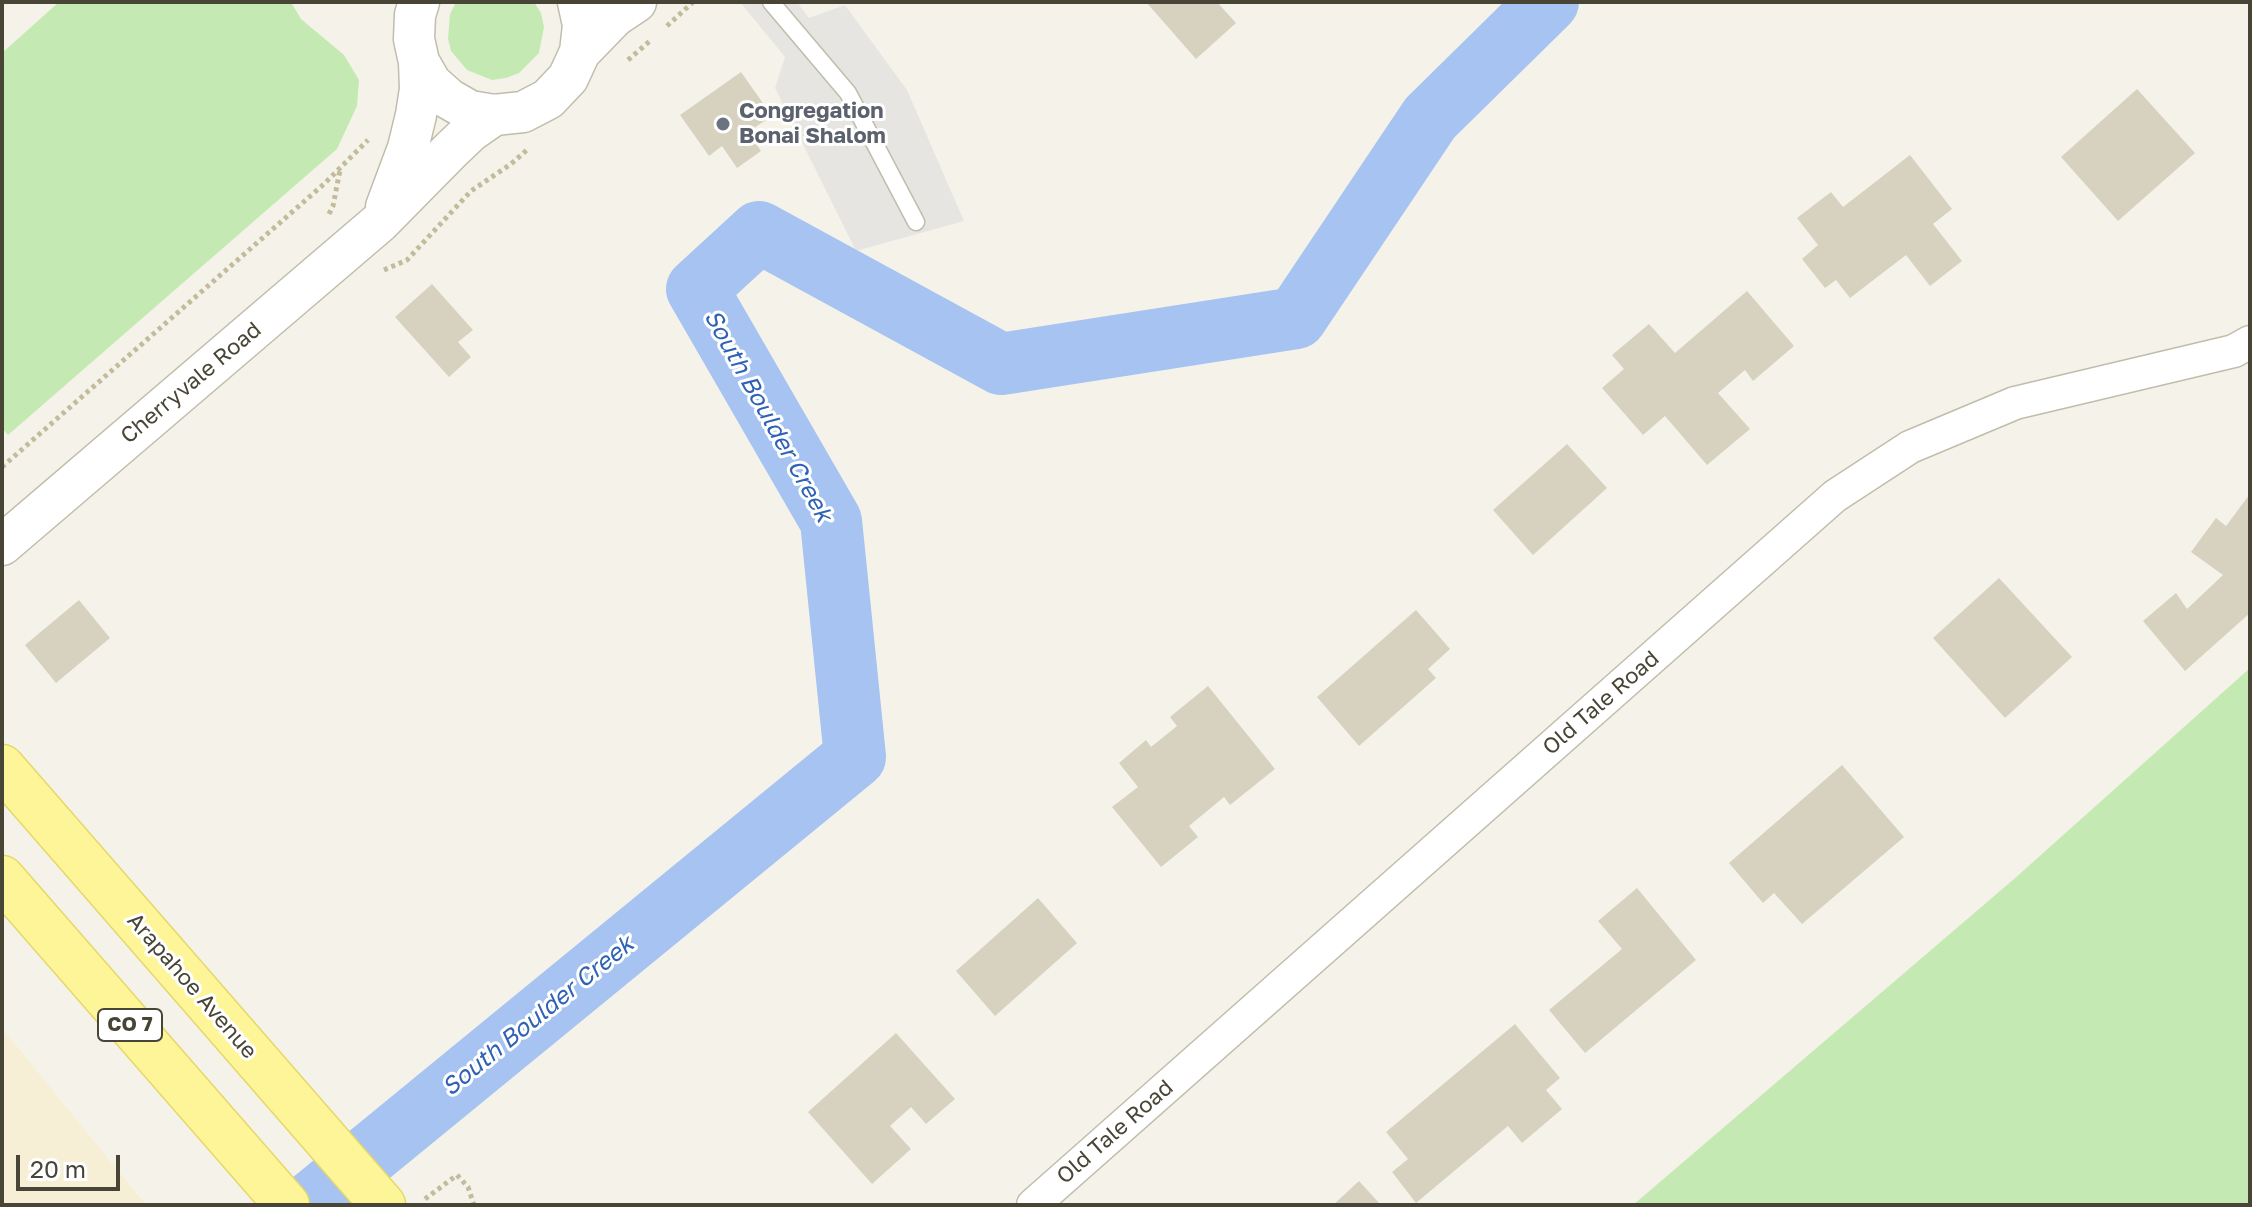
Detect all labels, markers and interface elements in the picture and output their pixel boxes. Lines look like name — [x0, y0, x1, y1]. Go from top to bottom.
place label: Congregation Bonai Shalom — [739, 98, 886, 150]
marker: Congregation Bonai Shalom — [714, 115, 732, 133]
water label: South Boulder Creek — [698, 305, 838, 527]
street label: Cherryvale Road — [115, 317, 267, 449]
street label: Old Tale Road — [1538, 645, 1664, 761]
street label: Arapahoe Avenue — [122, 908, 262, 1064]
water label: South Boulder Creek — [436, 930, 640, 1102]
road number: CO 7 — [98, 1009, 162, 1041]
street label: Old Tale Road — [1052, 1074, 1178, 1190]
scale bar — [20, 1139, 124, 1189]
text: 20 m — [30, 1154, 86, 1183]

